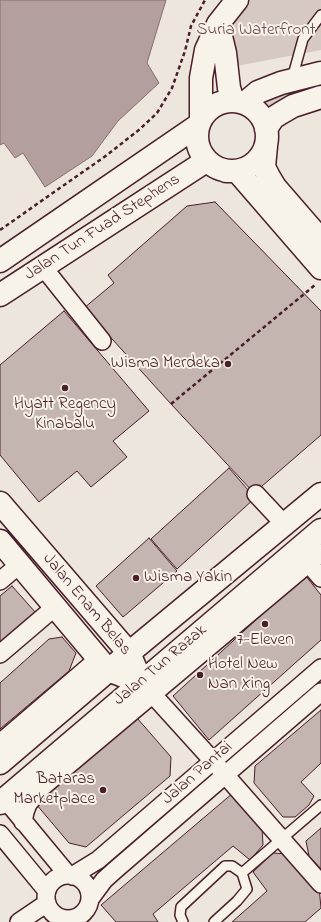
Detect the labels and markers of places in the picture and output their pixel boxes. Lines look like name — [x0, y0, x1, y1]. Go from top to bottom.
place label: Wisma Merdeka — [111, 354, 220, 374]
marker: Wisma Merdeka — [223, 359, 233, 369]
marker: Hyatt Regency Kinabalu — [60, 383, 70, 393]
place label: Hyatt Regency Kinabalu — [14, 395, 116, 435]
place label: Wisma Yakin — [144, 568, 232, 588]
marker: Wisma Yakin — [131, 573, 141, 583]
marker: 7-Eleven — [260, 619, 270, 629]
place label: 7-Eleven — [236, 631, 294, 651]
place label: Hotel New Nan Xing — [208, 655, 277, 695]
marker: Hotel New Nan Xing — [195, 670, 205, 680]
place label: Bataras Marketplace — [14, 770, 95, 810]
marker: Bataras Marketplace — [98, 785, 108, 795]

